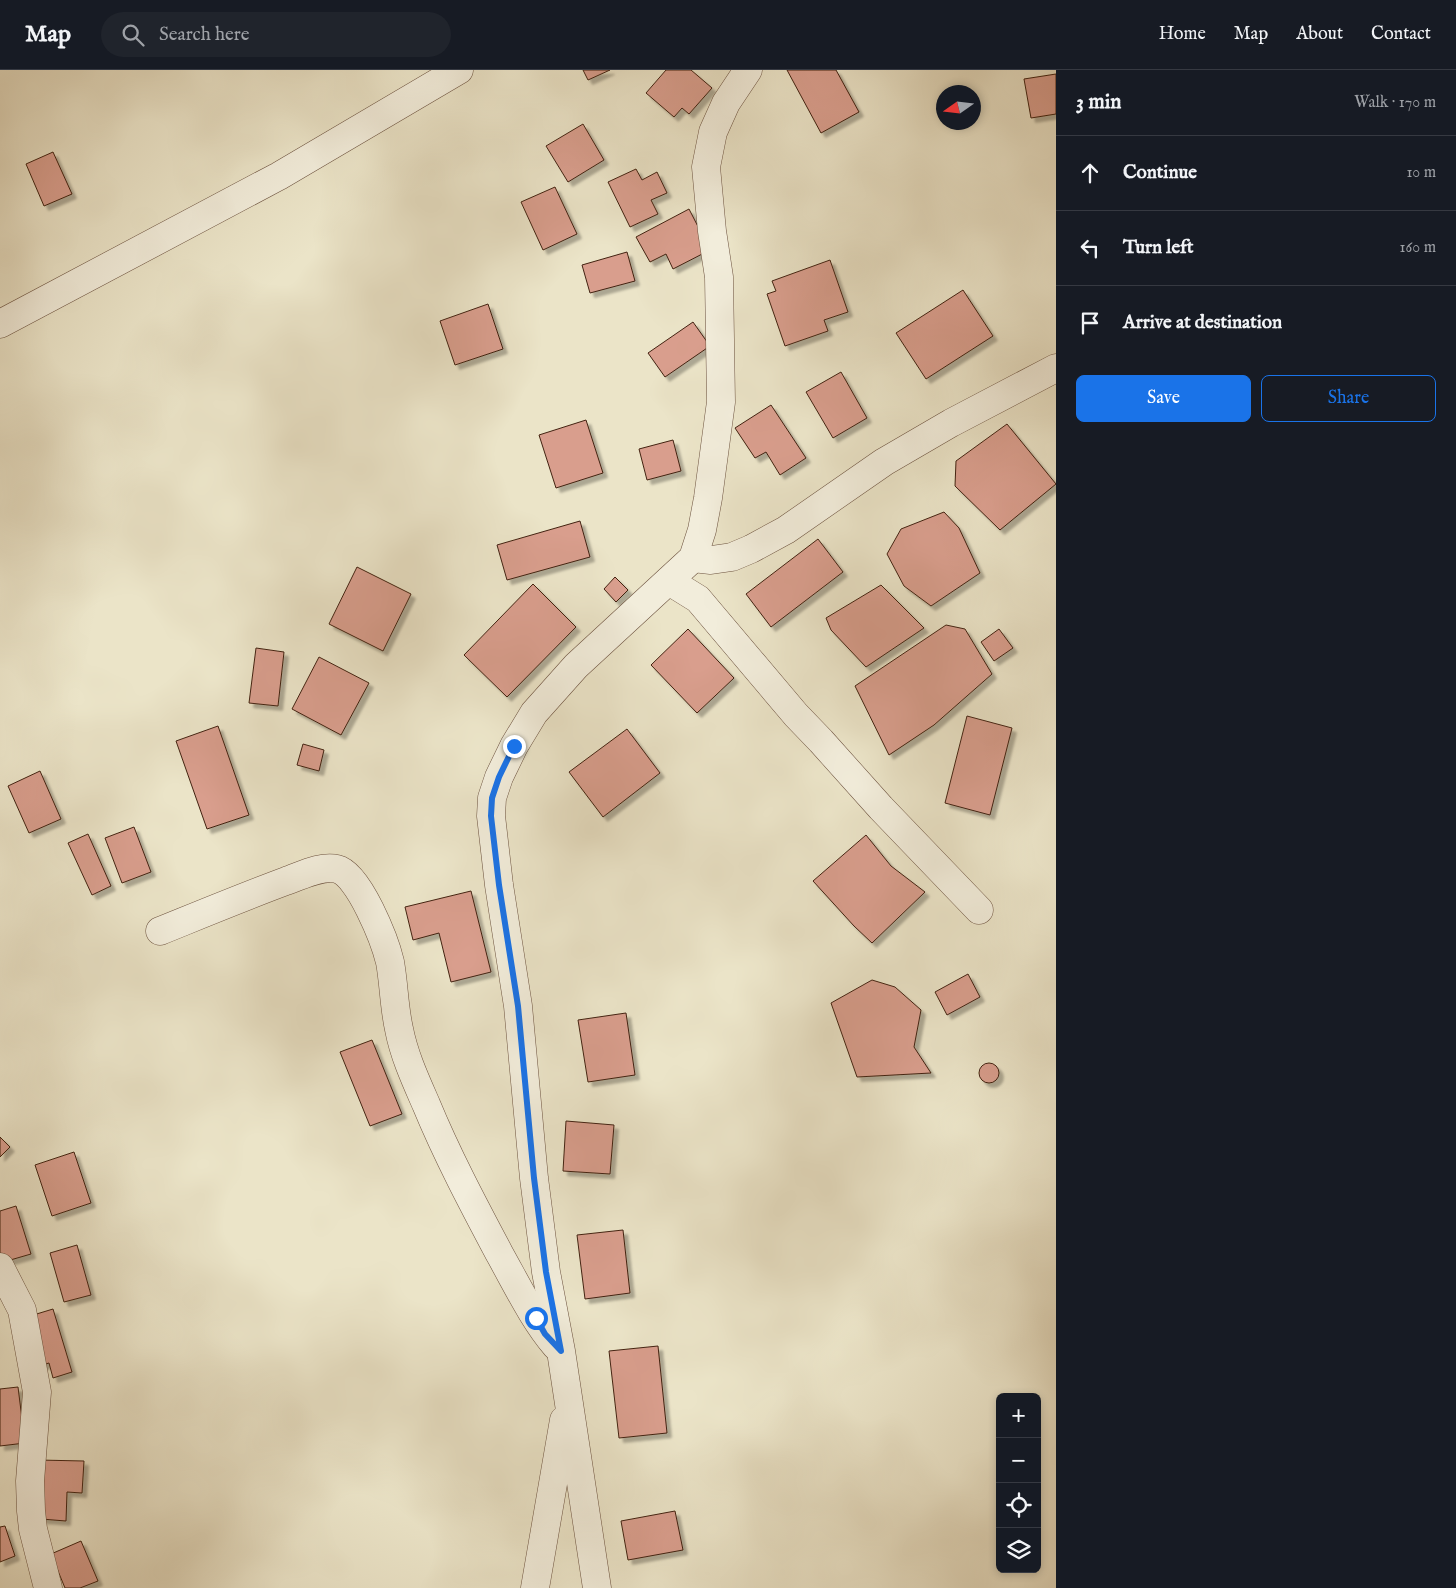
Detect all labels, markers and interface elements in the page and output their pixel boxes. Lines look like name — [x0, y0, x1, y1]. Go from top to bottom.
search box — [101, 12, 451, 57]
text: Map — [25, 19, 71, 50]
icon: search — [119, 21, 147, 49]
text: Search here — [159, 23, 250, 47]
text: Home — [1159, 23, 1206, 46]
text: Map — [1234, 23, 1268, 46]
text: About — [1296, 23, 1343, 46]
text: Contact — [1371, 23, 1431, 46]
north arrow — [936, 85, 981, 130]
text: 3 min — [1076, 89, 1121, 116]
text: Walk · 170 m — [1354, 93, 1436, 113]
icon: ahead — [1076, 159, 1104, 187]
text: Continue — [1123, 161, 1197, 185]
text: 10 m — [1406, 163, 1436, 183]
icon: left — [1076, 234, 1104, 262]
text: Turn left — [1123, 236, 1194, 260]
text: 160 m — [1400, 238, 1436, 258]
icon: arrive — [1076, 309, 1104, 337]
text: Arrive at destination — [1123, 311, 1282, 335]
button: Save — [1076, 375, 1251, 422]
button: Share — [1261, 375, 1436, 422]
route end — [503, 735, 526, 758]
route start — [525, 1307, 548, 1330]
map controls — [996, 1393, 1041, 1573]
button: + — [996, 1393, 1041, 1438]
button: − — [996, 1438, 1041, 1483]
button: locate — [996, 1483, 1041, 1528]
button: layers — [996, 1528, 1041, 1573]

